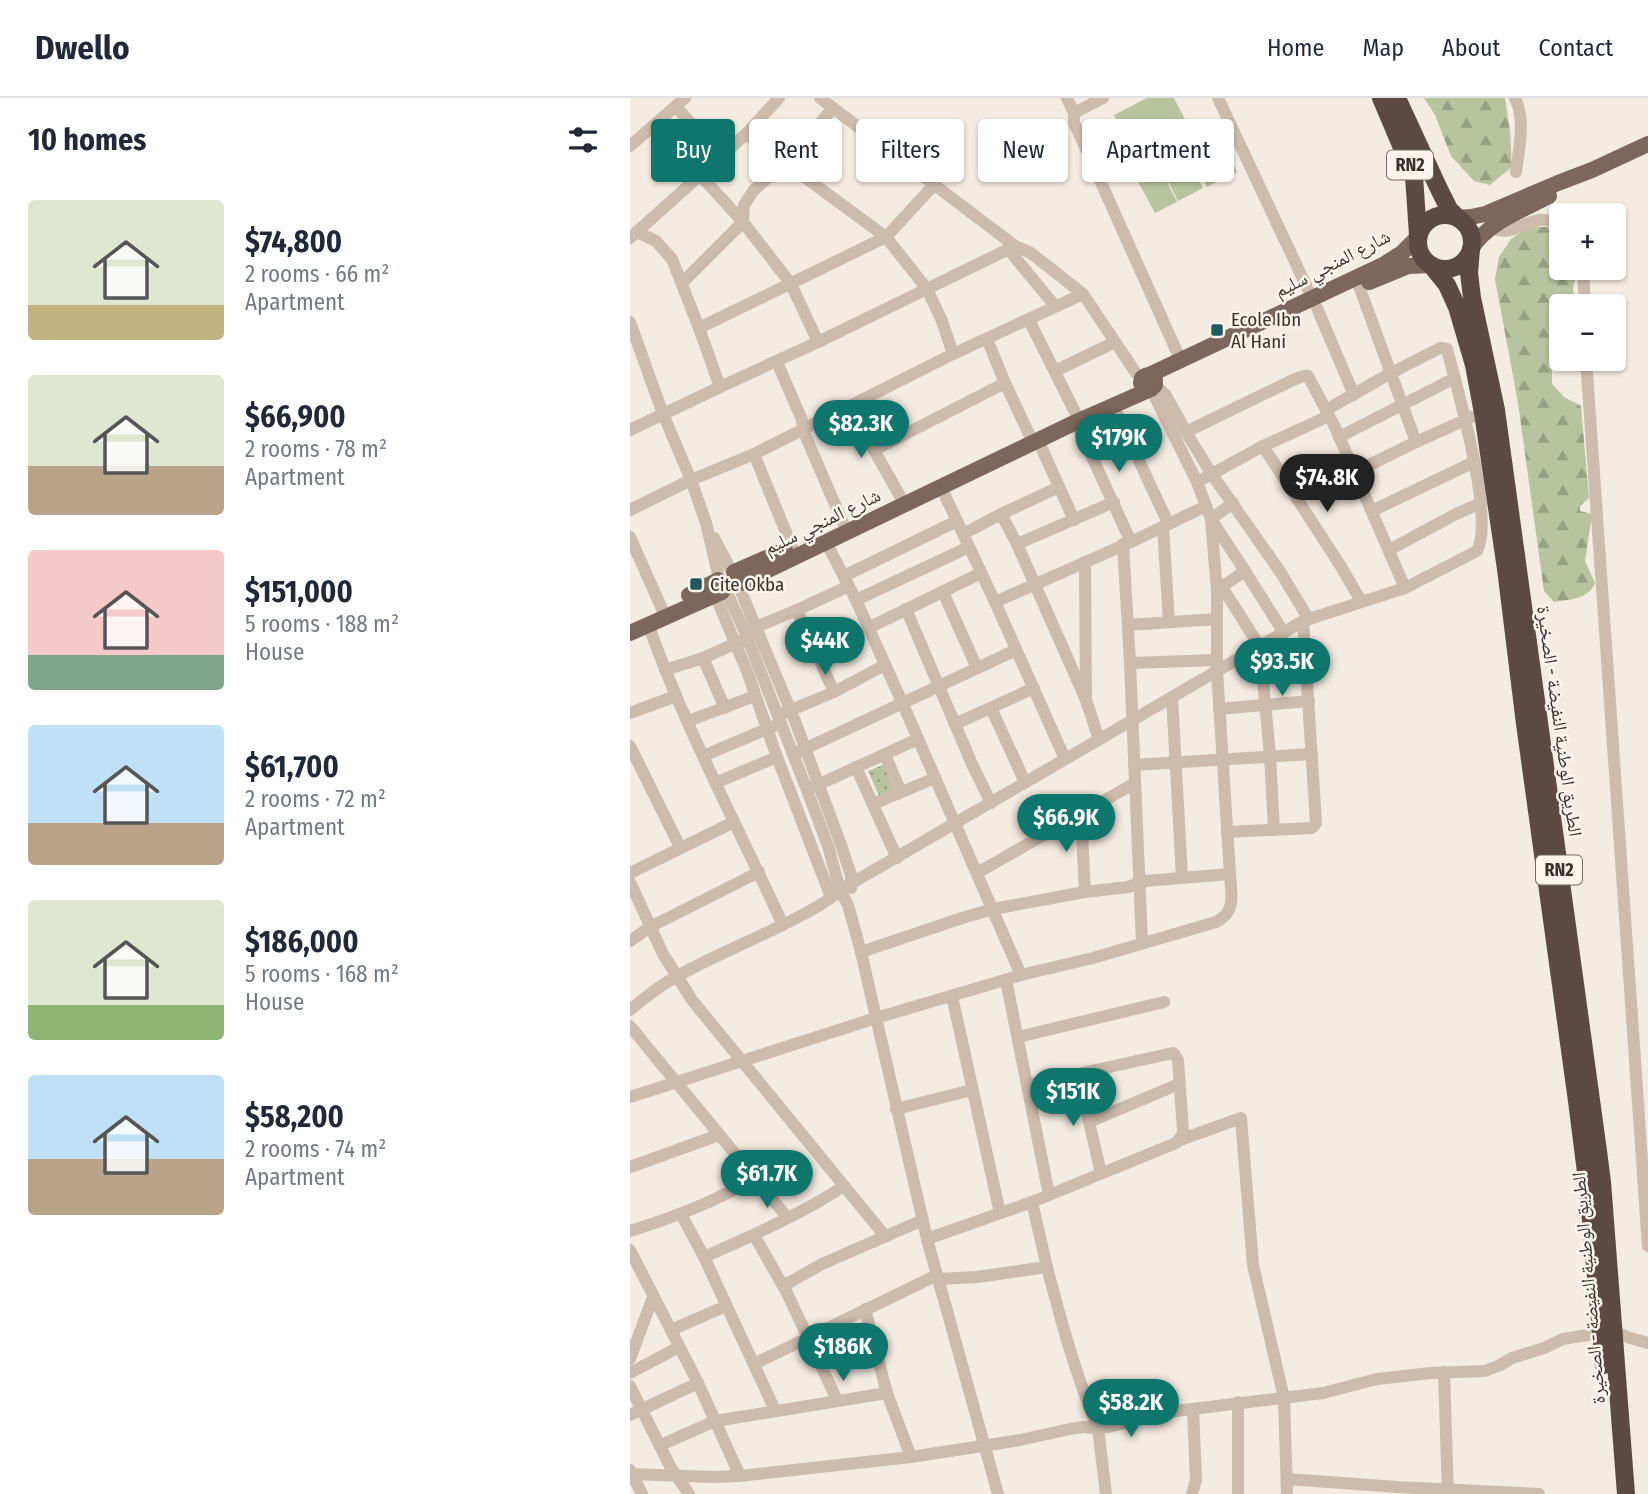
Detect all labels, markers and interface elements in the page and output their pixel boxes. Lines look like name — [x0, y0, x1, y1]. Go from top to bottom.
text: Dwello — [35, 28, 130, 68]
text: Home — [1267, 34, 1324, 62]
text: Map — [1362, 34, 1404, 62]
text: About — [1442, 34, 1500, 62]
text: Contact — [1538, 34, 1613, 62]
chip: Buy — [651, 119, 735, 182]
chip: Rent — [749, 119, 842, 182]
chip: Filters — [856, 119, 964, 182]
chip: New — [978, 119, 1068, 182]
chip: Apartment — [1082, 119, 1234, 182]
icon: filters — [564, 121, 602, 159]
text: 10 homes — [28, 122, 146, 158]
road number: RN2 — [1387, 150, 1433, 180]
map controls — [1549, 203, 1626, 371]
button: + — [1549, 203, 1626, 280]
text: $74,800 — [245, 224, 342, 260]
street label: شارع المنجي سليم — [1271, 224, 1396, 306]
icon: home — [84, 228, 168, 312]
text: 2 rooms · 66 m² — [245, 260, 389, 288]
text: Apartment — [245, 288, 345, 316]
button: − — [1549, 294, 1626, 371]
place label: Ecole Ibn Al Hani — [1231, 308, 1301, 353]
marker: Ecole Ibn Al Hani — [1209, 322, 1225, 338]
text: $66,900 — [245, 399, 346, 435]
pin: $82.3K — [804, 400, 918, 460]
icon: home — [84, 403, 168, 487]
text: $82.3K — [829, 409, 893, 437]
pin: $179K — [1070, 414, 1168, 474]
text: $179K — [1091, 423, 1147, 451]
text: 2 rooms · 78 m² — [245, 435, 387, 463]
pin: $74.8K — [1270, 454, 1384, 514]
text: Apartment — [245, 463, 345, 491]
text: $74.8K — [1296, 463, 1358, 491]
street label: شارع المنجي سليم — [760, 483, 886, 563]
place label: Cite Okba — [710, 573, 784, 596]
text: $151,000 — [245, 574, 353, 610]
marker: Cite Okba — [688, 576, 704, 592]
icon: home — [84, 578, 168, 662]
street label: الطريق الوطنية النفيضة - الصخيرة — [1532, 604, 1587, 838]
text: 5 rooms · 188 m² — [245, 610, 399, 638]
pin: $44K — [784, 618, 866, 677]
text: $44K — [801, 626, 849, 654]
text: House — [245, 638, 304, 666]
pin: $93.5K — [1225, 638, 1339, 698]
text: $93.5K — [1250, 647, 1314, 675]
text: $61,700 — [245, 749, 339, 785]
icon: home — [84, 753, 168, 837]
text: 2 rooms · 72 m² — [245, 785, 386, 813]
pin: $66.9K — [1009, 794, 1123, 854]
text: $66.9K — [1033, 803, 1099, 831]
text: Apartment — [245, 813, 345, 841]
road number: RN2 — [1536, 856, 1582, 884]
text: $186,000 — [245, 924, 359, 960]
icon: home — [84, 928, 168, 1012]
text: 5 rooms · 168 m² — [245, 960, 399, 988]
text: House — [245, 988, 304, 1016]
pin: $151K — [1024, 1068, 1122, 1128]
text: $151K — [1046, 1077, 1100, 1105]
text: $58,200 — [245, 1099, 344, 1135]
icon: home — [84, 1103, 168, 1187]
text: 2 rooms · 74 m² — [245, 1135, 386, 1163]
pin: $61.7K — [710, 1150, 824, 1210]
text: $61.7K — [737, 1159, 797, 1187]
text: Apartment — [245, 1163, 345, 1191]
street label: الطريق الوطنية النفيضة - الصخيرة — [1567, 1171, 1610, 1405]
pin: $186K — [794, 1324, 892, 1383]
text: $186K — [814, 1332, 872, 1360]
pin: $58.2K — [1074, 1380, 1188, 1439]
text: $58.2K — [1099, 1388, 1163, 1416]

